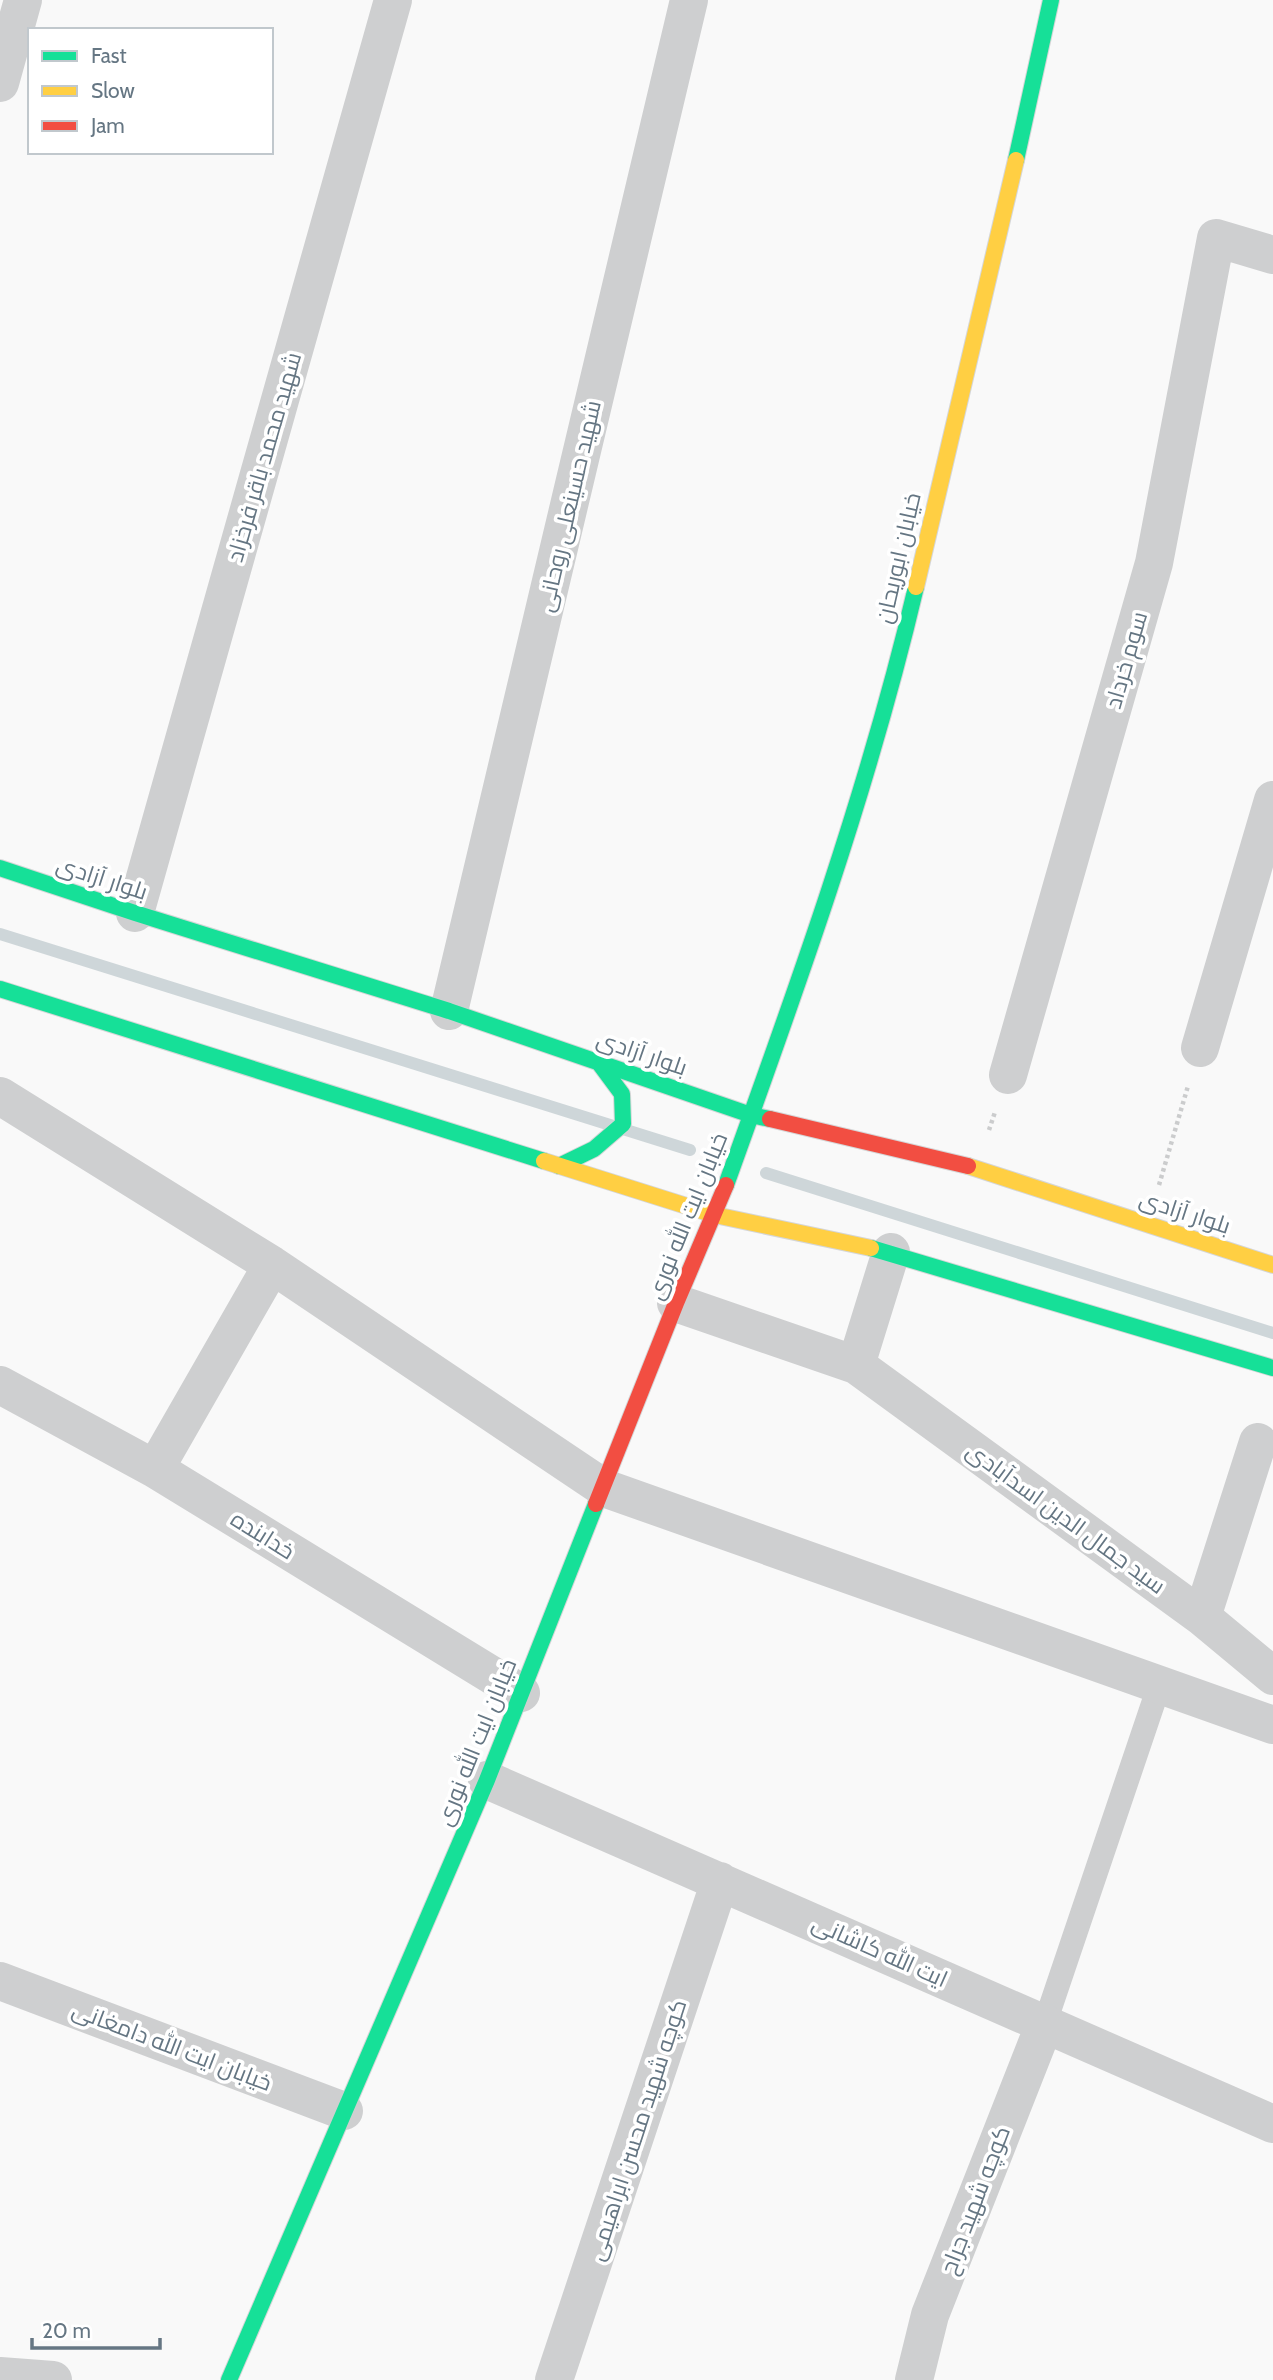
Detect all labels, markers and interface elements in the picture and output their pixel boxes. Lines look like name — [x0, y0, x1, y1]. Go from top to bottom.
legend — [28, 28, 273, 154]
text: Fast — [91, 43, 127, 68]
text: Slow — [91, 78, 135, 103]
text: Jam — [90, 113, 125, 138]
street label: شهید محمد باقر فرخزاد — [221, 349, 307, 565]
street label: شهید حسینعلی روحانی — [531, 397, 607, 615]
street label: خیابان ابوریحان — [869, 490, 927, 626]
street label: سوم خرداد — [1099, 608, 1155, 712]
street label: بلوار آزادی — [53, 850, 151, 906]
street label: بلوار آزادی — [593, 1024, 691, 1082]
street label: خیابان ایت الله نوری — [640, 1128, 733, 1304]
street label: بلوار آزادی — [1136, 1184, 1234, 1240]
street label: سید جمال الدین اسدآبادی — [961, 1436, 1171, 1600]
street label: خدابنده — [226, 1505, 300, 1565]
street label: خیابان ایت الله نوری — [429, 1654, 522, 1830]
street label: ایت الله کاشانی — [808, 1908, 952, 1993]
street label: خیابان ایت الله دامغانی — [68, 1994, 276, 2097]
street label: کوچه شهید محسن ابراهیمی — [582, 1996, 693, 2264]
street label: کوچه شهید جراح — [934, 2122, 1018, 2279]
scale bar — [32, 2306, 159, 2350]
text: 20 m — [42, 2318, 91, 2343]

